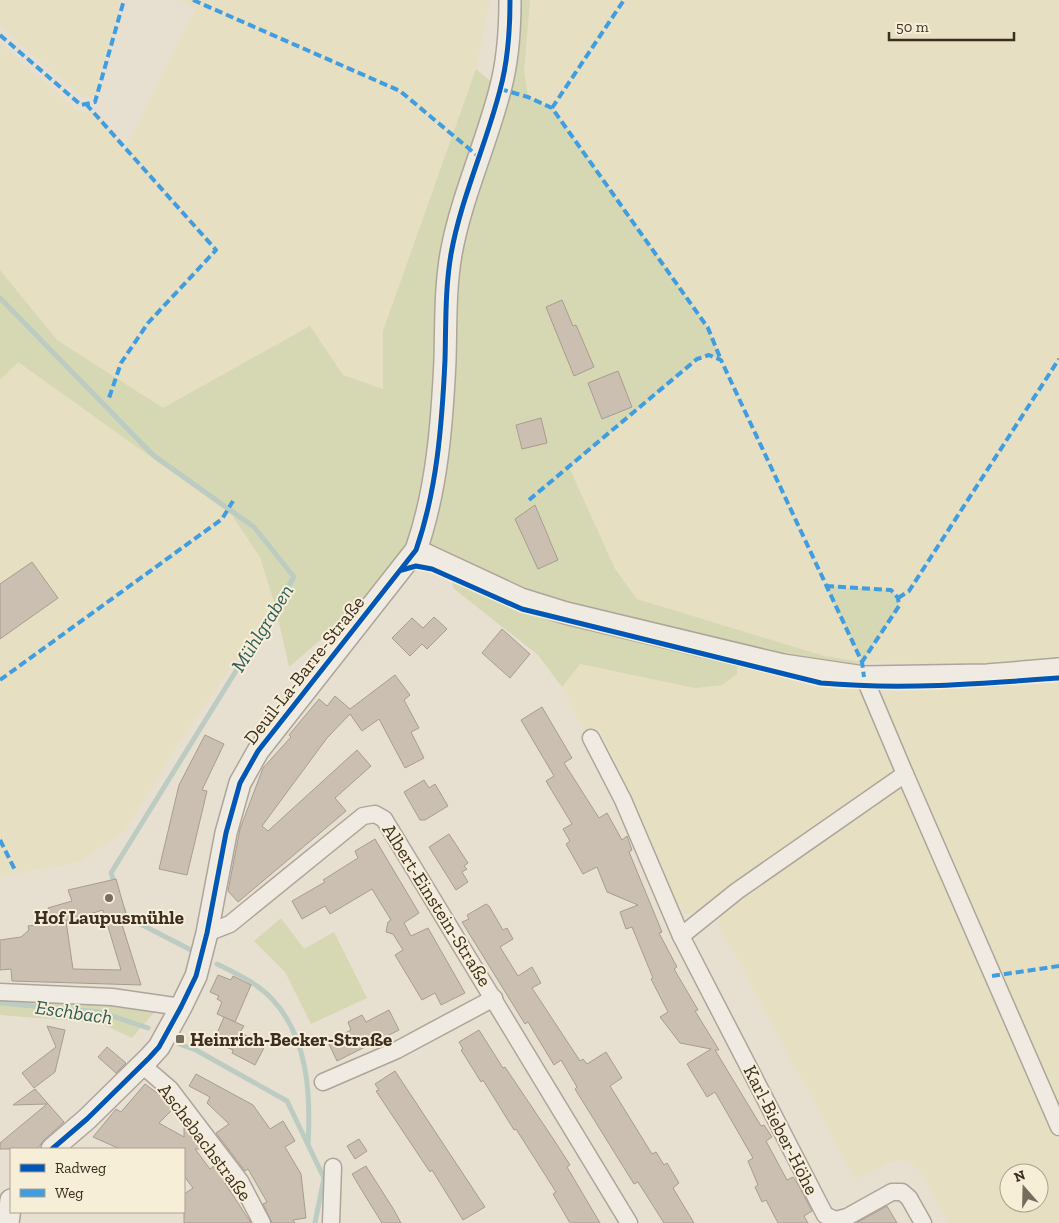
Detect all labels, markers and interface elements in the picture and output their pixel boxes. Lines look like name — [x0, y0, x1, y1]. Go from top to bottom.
scale bar — [889, 10, 1014, 42]
text: 50 m — [896, 18, 929, 36]
water label: Mühlgraben — [226, 580, 298, 676]
street label: Deuil-La-Barre-Straße — [239, 591, 369, 749]
street label: Albert-Einstein-Straße — [378, 819, 496, 991]
marker: Hof Laupusmühle — [103, 892, 115, 904]
place label: Hof Laupusmühle — [34, 906, 184, 929]
water label: Eschbach — [34, 995, 114, 1029]
place label: Heinrich-Becker-Straße — [190, 1028, 392, 1051]
marker: Heinrich-Becker-Straße — [174, 1033, 186, 1045]
street label: Karl-Bieber-Höhe — [738, 1061, 824, 1199]
street label: Aschebachstraße — [153, 1079, 257, 1206]
legend — [10, 1148, 185, 1213]
text: Radweg — [55, 1159, 106, 1177]
north arrow — [999, 1163, 1049, 1213]
text: N — [1012, 1166, 1028, 1186]
text: Weg — [55, 1184, 84, 1202]

